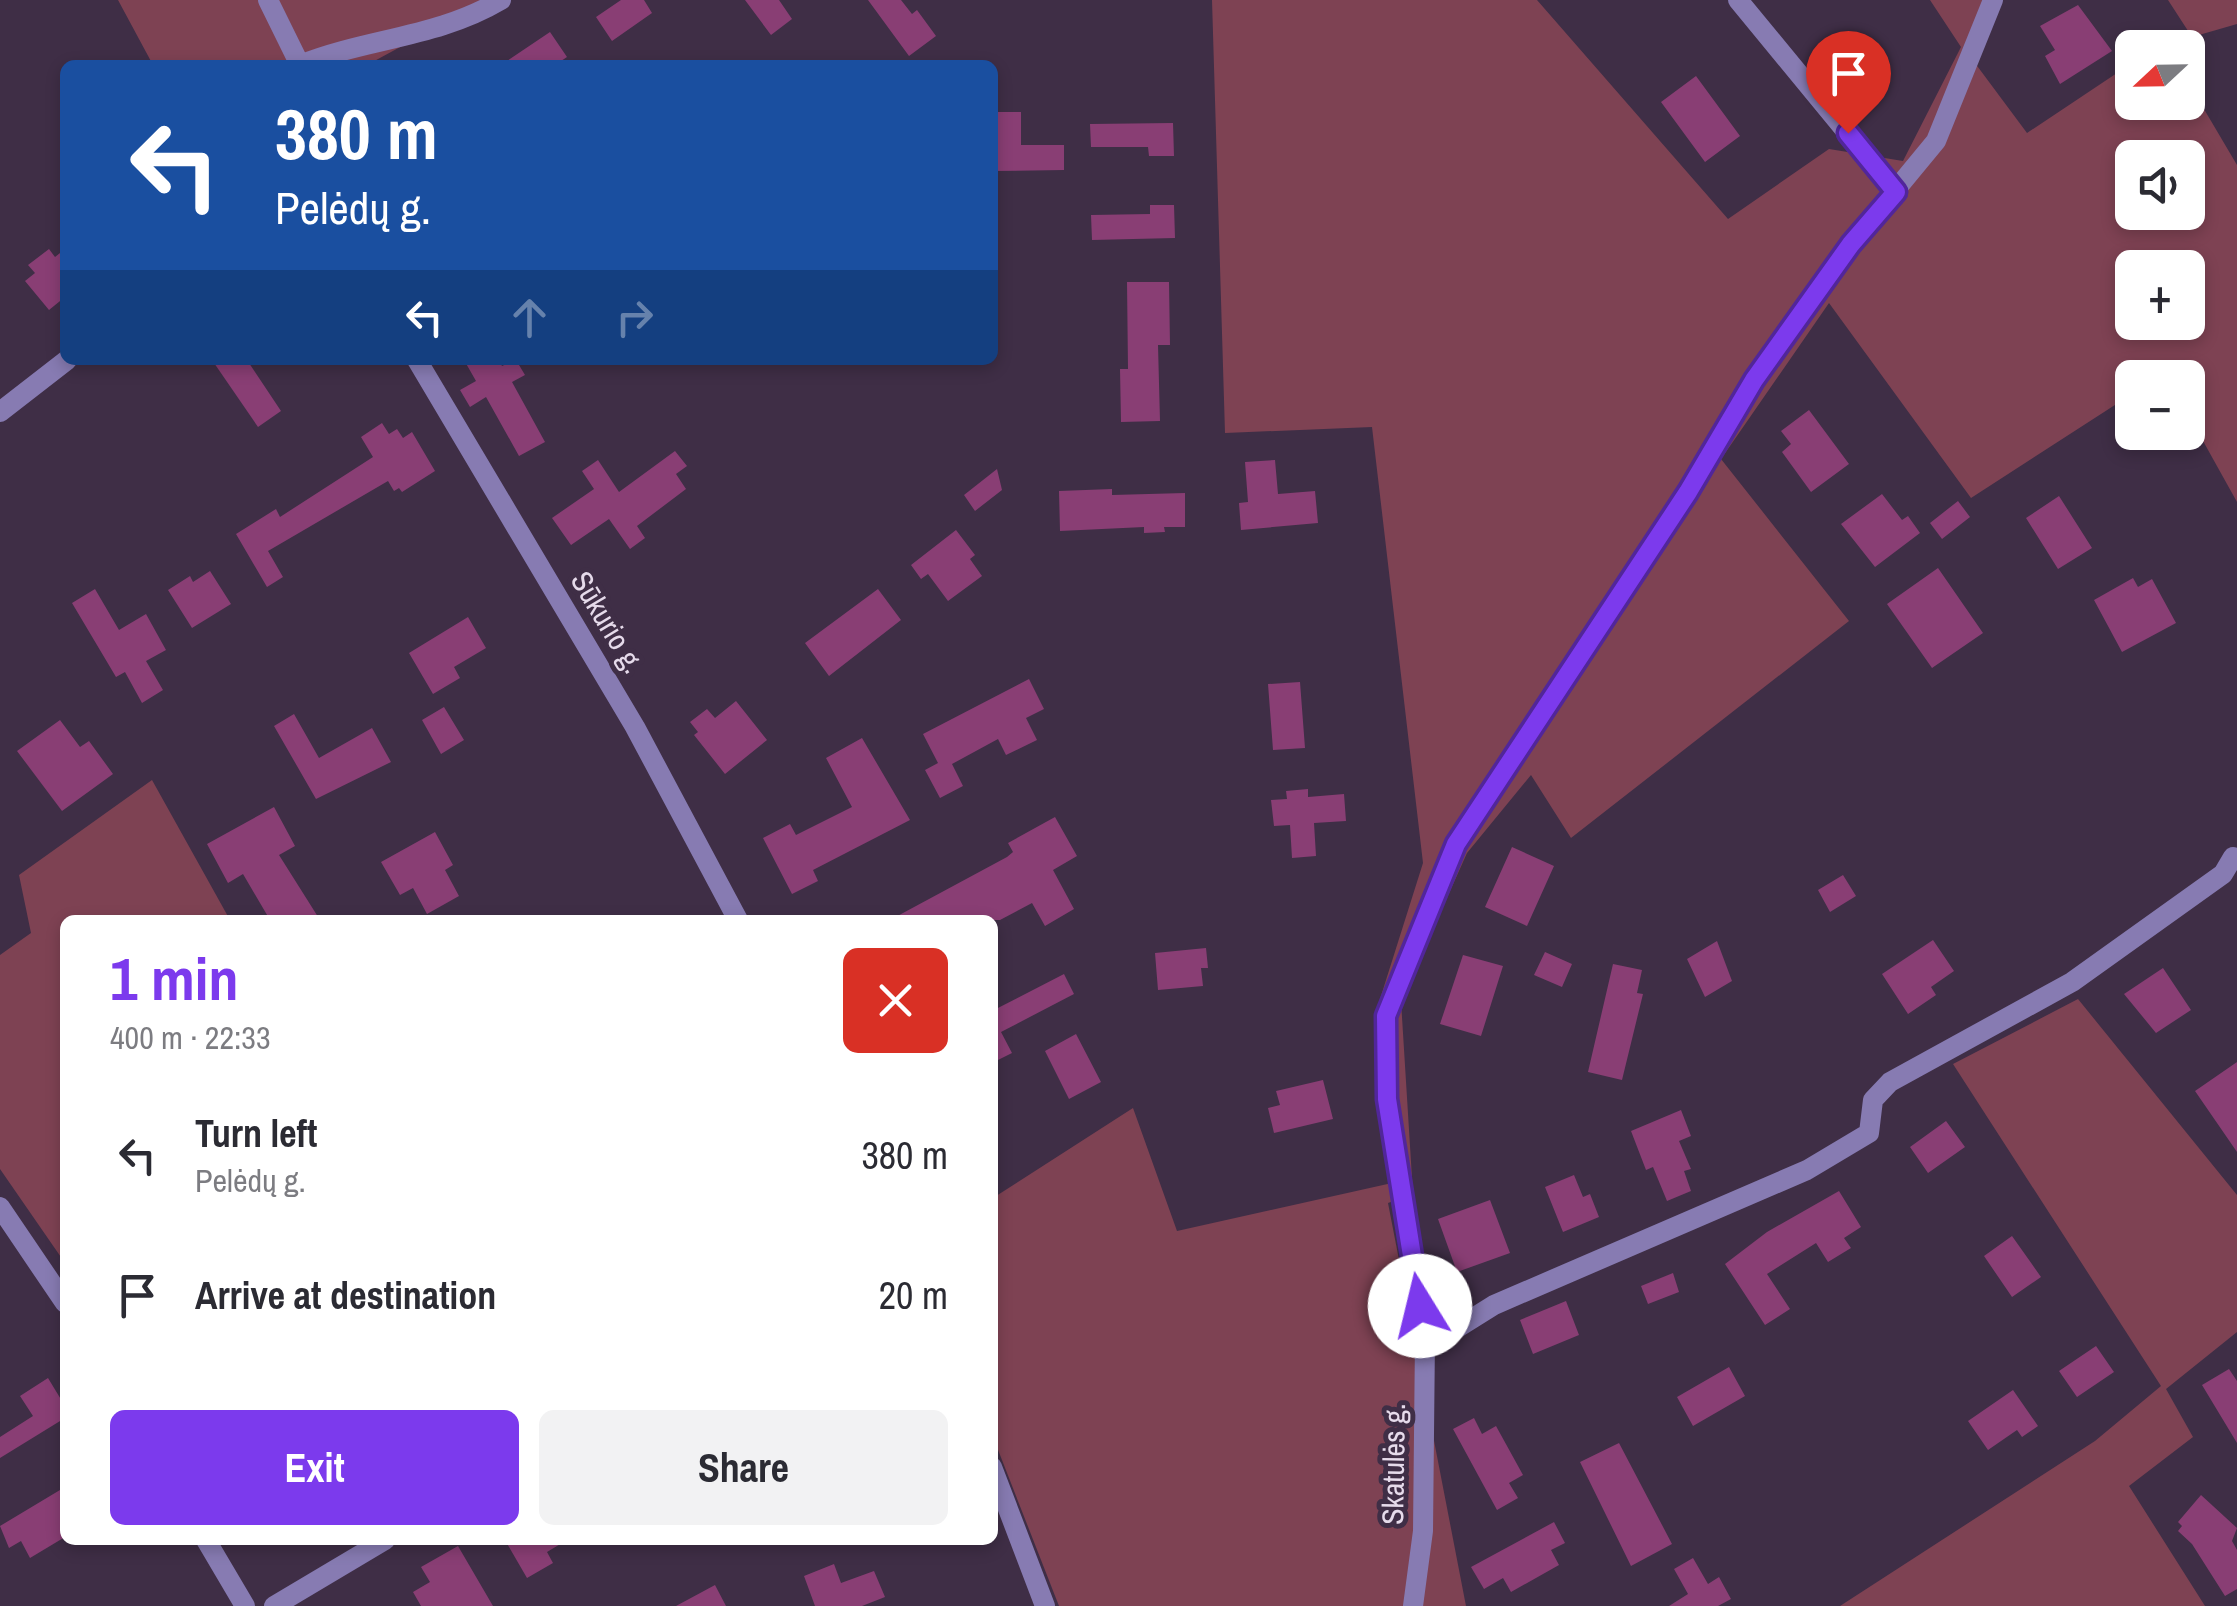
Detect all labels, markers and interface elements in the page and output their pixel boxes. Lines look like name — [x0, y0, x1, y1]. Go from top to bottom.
north arrow — [2115, 30, 2205, 120]
map controls — [2115, 30, 2205, 450]
pin — [1806, 31, 1891, 134]
icon: arrive — [1821, 46, 1876, 101]
text: 380 m — [275, 87, 438, 181]
icon: left — [110, 100, 240, 230]
button: sound — [2115, 140, 2205, 230]
text: Pelėdų g. — [275, 177, 431, 238]
button: + — [2115, 250, 2205, 340]
icon: left — [397, 290, 452, 345]
icon: ahead — [502, 290, 557, 345]
icon: right — [607, 290, 662, 345]
button: − — [2115, 360, 2205, 450]
street label: Sūkurio g. — [562, 564, 654, 680]
text: 1 min — [110, 938, 239, 1019]
button: close — [843, 948, 948, 1053]
text: 400 m · 22:33 — [110, 1016, 270, 1059]
text: Turn left — [195, 1108, 317, 1159]
icon: left — [110, 1128, 165, 1183]
text: 380 m — [861, 1130, 948, 1181]
text: Pelėdų g. — [195, 1159, 306, 1202]
position arrow — [1368, 1254, 1472, 1358]
icon: arrive — [110, 1268, 165, 1323]
text: Arrive at destination — [195, 1270, 496, 1321]
text: 20 m — [879, 1270, 948, 1321]
street label: Skatulės g. — [1372, 1403, 1414, 1525]
button: Exit — [110, 1410, 519, 1525]
button: Share — [539, 1410, 948, 1525]

